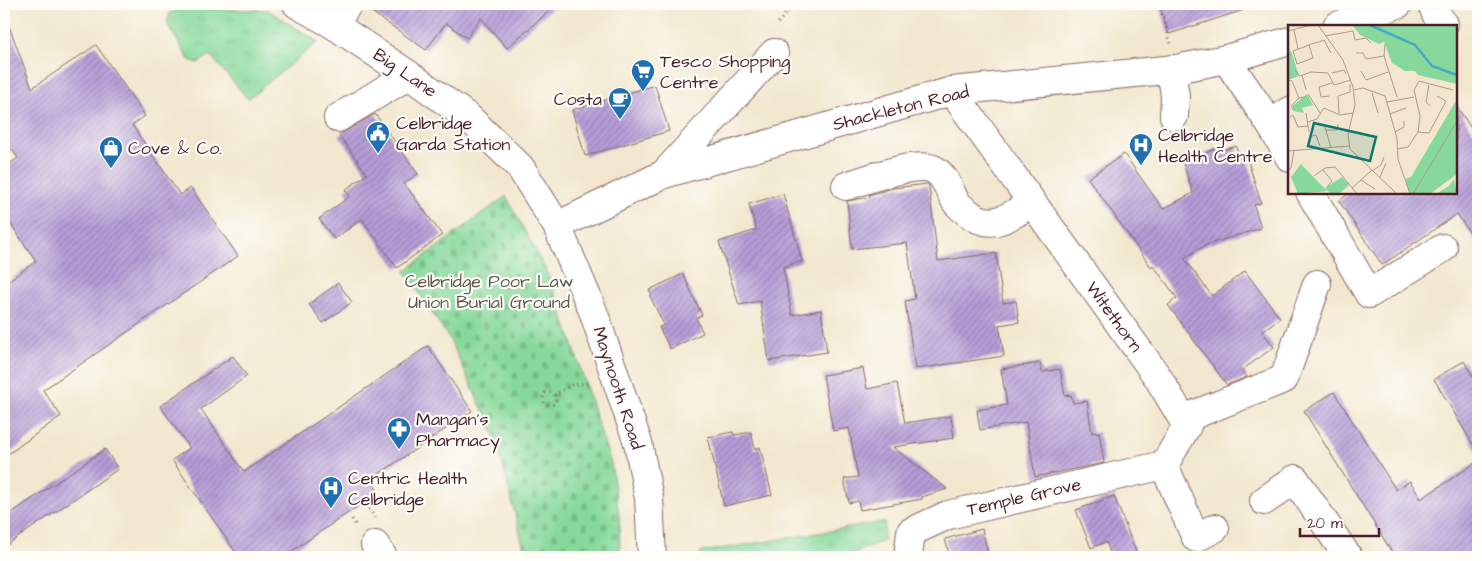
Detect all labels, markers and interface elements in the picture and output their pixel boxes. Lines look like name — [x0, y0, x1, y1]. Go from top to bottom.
inset map — [1288, 25, 1457, 194]
street label: Big Lane — [367, 42, 442, 105]
place label: Tesco Shopping Centre — [660, 49, 790, 95]
supermarket icon: Tesco Shopping Centre — [630, 58, 656, 92]
street label: Shackleton Road — [830, 79, 972, 137]
cafe icon: Costa — [607, 86, 633, 120]
place label: Costa — [554, 87, 602, 112]
place label: Celbridge Garda Station — [396, 111, 510, 157]
public building icon: Celbridge Garda Station — [365, 120, 391, 154]
place label: Celbridge Health Centre — [1158, 123, 1273, 169]
hospital icon: Celbridge Health Centre — [1128, 132, 1154, 166]
shop icon: Cove & Co. — [98, 135, 124, 169]
place label: Cove & Co. — [128, 136, 222, 161]
park label: Celbridge Poor Law Union Burial Ground — [405, 269, 573, 315]
street label: Witethorn — [1080, 277, 1148, 357]
street label: Maynooth Road — [585, 323, 650, 453]
place label: Mangan's Pharmacy — [416, 407, 500, 454]
pharmacy icon: Mangan's Pharmacy — [386, 416, 412, 450]
place label: Centric Health Celbridge — [348, 466, 467, 513]
street label: Temple Grove — [964, 472, 1084, 522]
hospital icon: Centric Health Celbridge — [318, 475, 344, 509]
scale bar — [1300, 506, 1378, 538]
text: 20 m — [1307, 513, 1343, 534]

